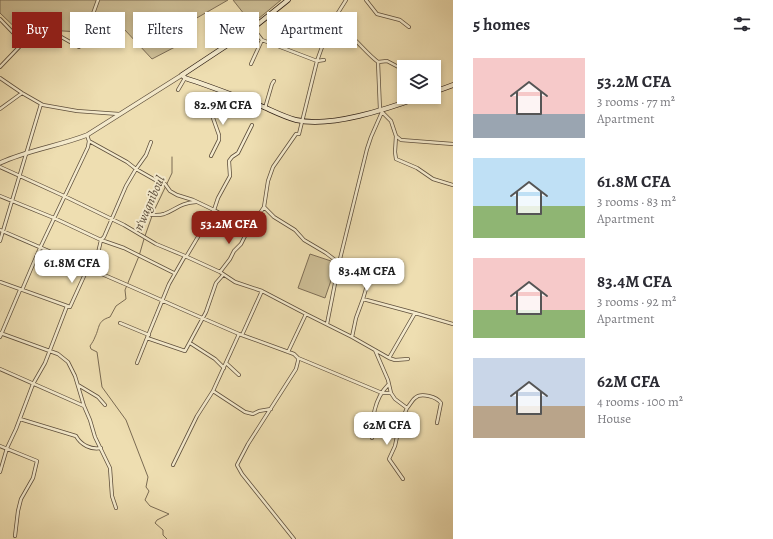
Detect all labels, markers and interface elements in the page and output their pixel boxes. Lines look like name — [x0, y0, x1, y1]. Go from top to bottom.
chip: Buy — [12, 12, 62, 48]
chip: Rent — [70, 12, 125, 48]
chip: Filters — [133, 12, 197, 48]
chip: New — [205, 12, 259, 48]
chip: Apartment — [267, 12, 357, 48]
text: 5 homes — [473, 13, 530, 36]
icon: filters — [731, 13, 753, 35]
map controls — [397, 60, 441, 104]
button: layers — [397, 60, 441, 104]
text: 53.2M CFA — [597, 70, 671, 93]
icon: home — [505, 74, 553, 122]
pin: 82.9M CFA — [177, 92, 269, 126]
text: 3 rooms · 77 m² — [597, 93, 675, 110]
text: 82.9M CFA — [194, 96, 252, 113]
text: Apartment — [597, 110, 655, 127]
text: 61.8M CFA — [597, 170, 671, 193]
water label: n'wagniboul — [129, 172, 169, 233]
icon: home — [505, 174, 553, 222]
text: 3 rooms · 83 m² — [597, 193, 676, 210]
text: Apartment — [597, 210, 655, 227]
pin: 53.2M CFA — [183, 211, 275, 245]
text: 53.2M CFA — [201, 215, 257, 232]
pin: 61.8M CFA — [26, 250, 118, 284]
text: 61.8M CFA — [44, 254, 100, 271]
pin: 83.4M CFA — [321, 258, 413, 292]
text: 83.4M CFA — [338, 262, 396, 279]
text: 83.4M CFA — [597, 270, 672, 293]
icon: home — [505, 274, 553, 322]
text: 3 rooms · 92 m² — [597, 293, 676, 310]
text: Apartment — [597, 310, 655, 327]
text: 62M CFA — [597, 370, 660, 393]
icon: home — [505, 374, 553, 422]
text: 4 rooms · 100 m² — [597, 393, 683, 410]
text: House — [597, 410, 631, 427]
pin: 62M CFA — [350, 412, 424, 446]
text: 62M CFA — [363, 416, 411, 433]

